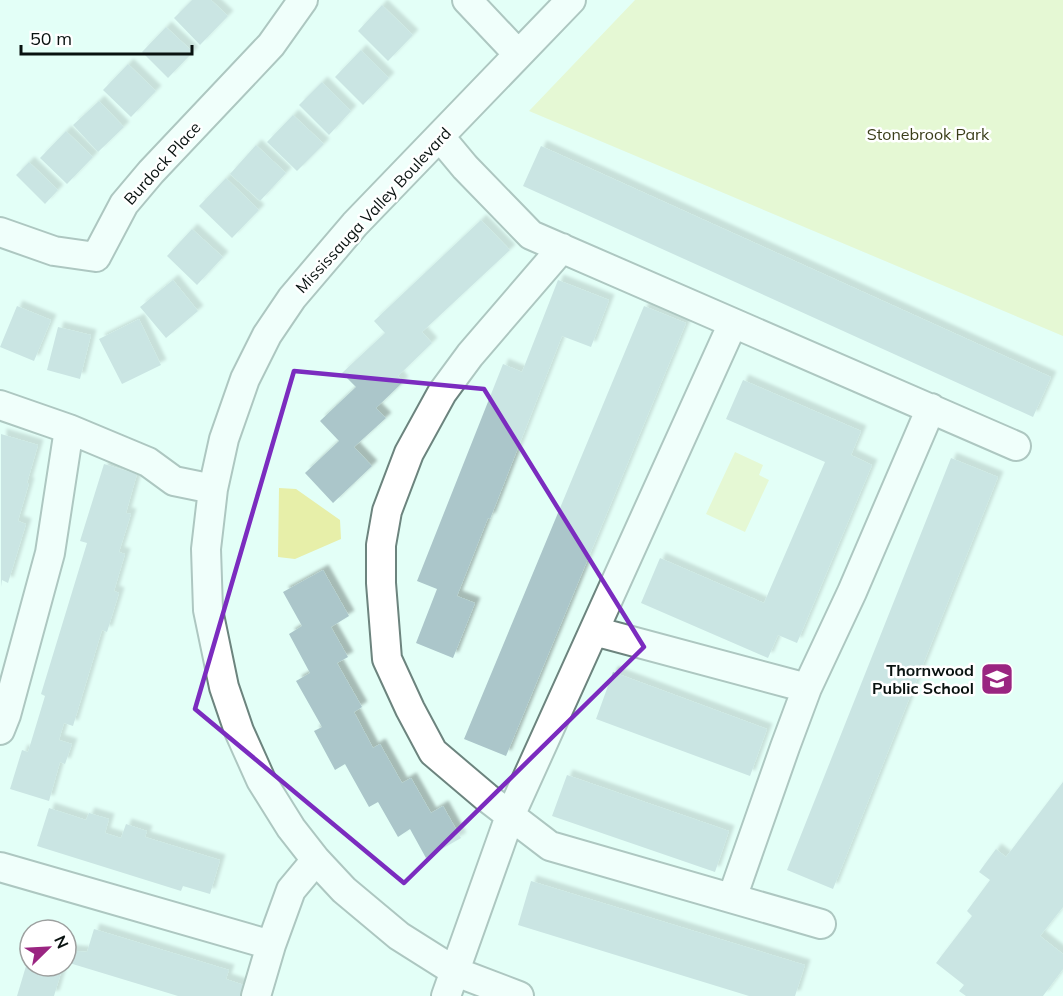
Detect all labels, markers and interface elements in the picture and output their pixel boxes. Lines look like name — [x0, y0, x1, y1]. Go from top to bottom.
scale bar — [21, 18, 192, 56]
text: 50 m — [30, 27, 72, 50]
street label: Burdock Place — [119, 117, 205, 209]
street label: Mississauga Valley Boulevard — [291, 123, 455, 297]
park label: Stonebrook Park — [867, 124, 990, 144]
place label: Thornwood Public School — [872, 660, 974, 698]
school or university icon: Thornwood Public School — [979, 661, 1015, 697]
north arrow — [18, 918, 78, 978]
text: N — [50, 932, 73, 951]

